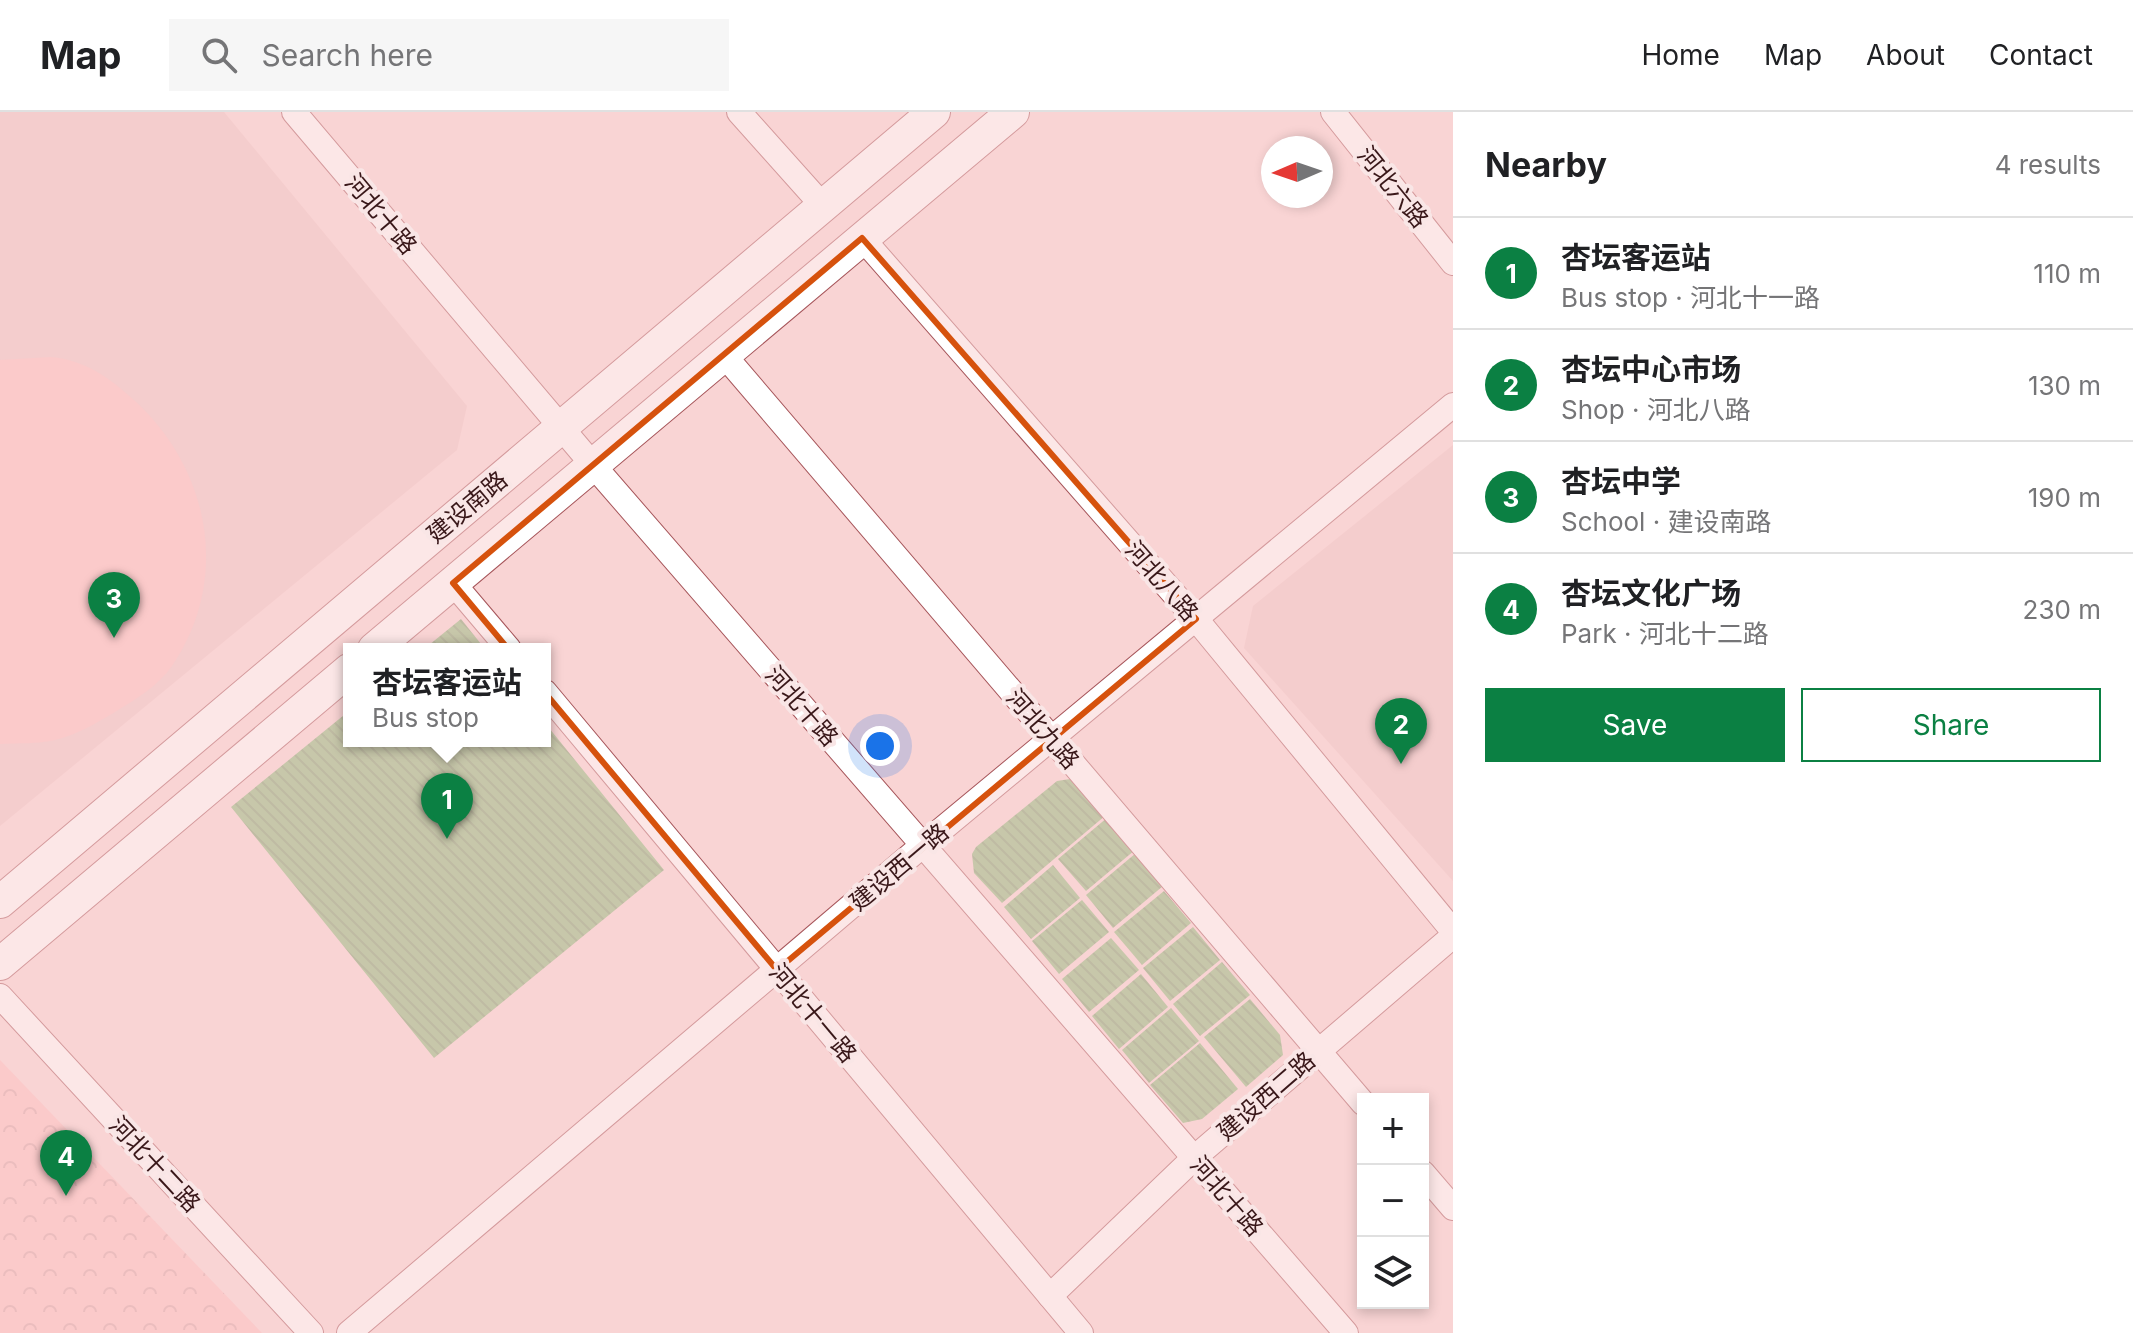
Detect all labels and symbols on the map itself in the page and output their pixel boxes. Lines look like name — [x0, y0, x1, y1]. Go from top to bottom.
north arrow — [1261, 136, 1333, 208]
street label: 河北六路 — [1352, 141, 1434, 233]
street label: 河北十路 — [339, 168, 423, 260]
street label: 建设南路 — [421, 465, 513, 549]
street label: 河北八路 — [1120, 535, 1204, 627]
pin: 3 — [88, 572, 140, 638]
street label: 河北十路 — [760, 660, 844, 752]
street label: 河北九路 — [1001, 683, 1085, 775]
pin: 2 — [1375, 698, 1427, 764]
your location — [860, 726, 900, 766]
pin: 1 — [421, 773, 473, 839]
street label: 建设西一路 — [844, 817, 954, 917]
street label: 河北十一路 — [763, 958, 863, 1068]
street label: 建设西二路 — [1211, 1046, 1321, 1146]
street label: 河北十二路 — [103, 1110, 207, 1218]
pin: 4 — [40, 1130, 92, 1196]
street label: 河北十路 — [1185, 1150, 1269, 1242]

